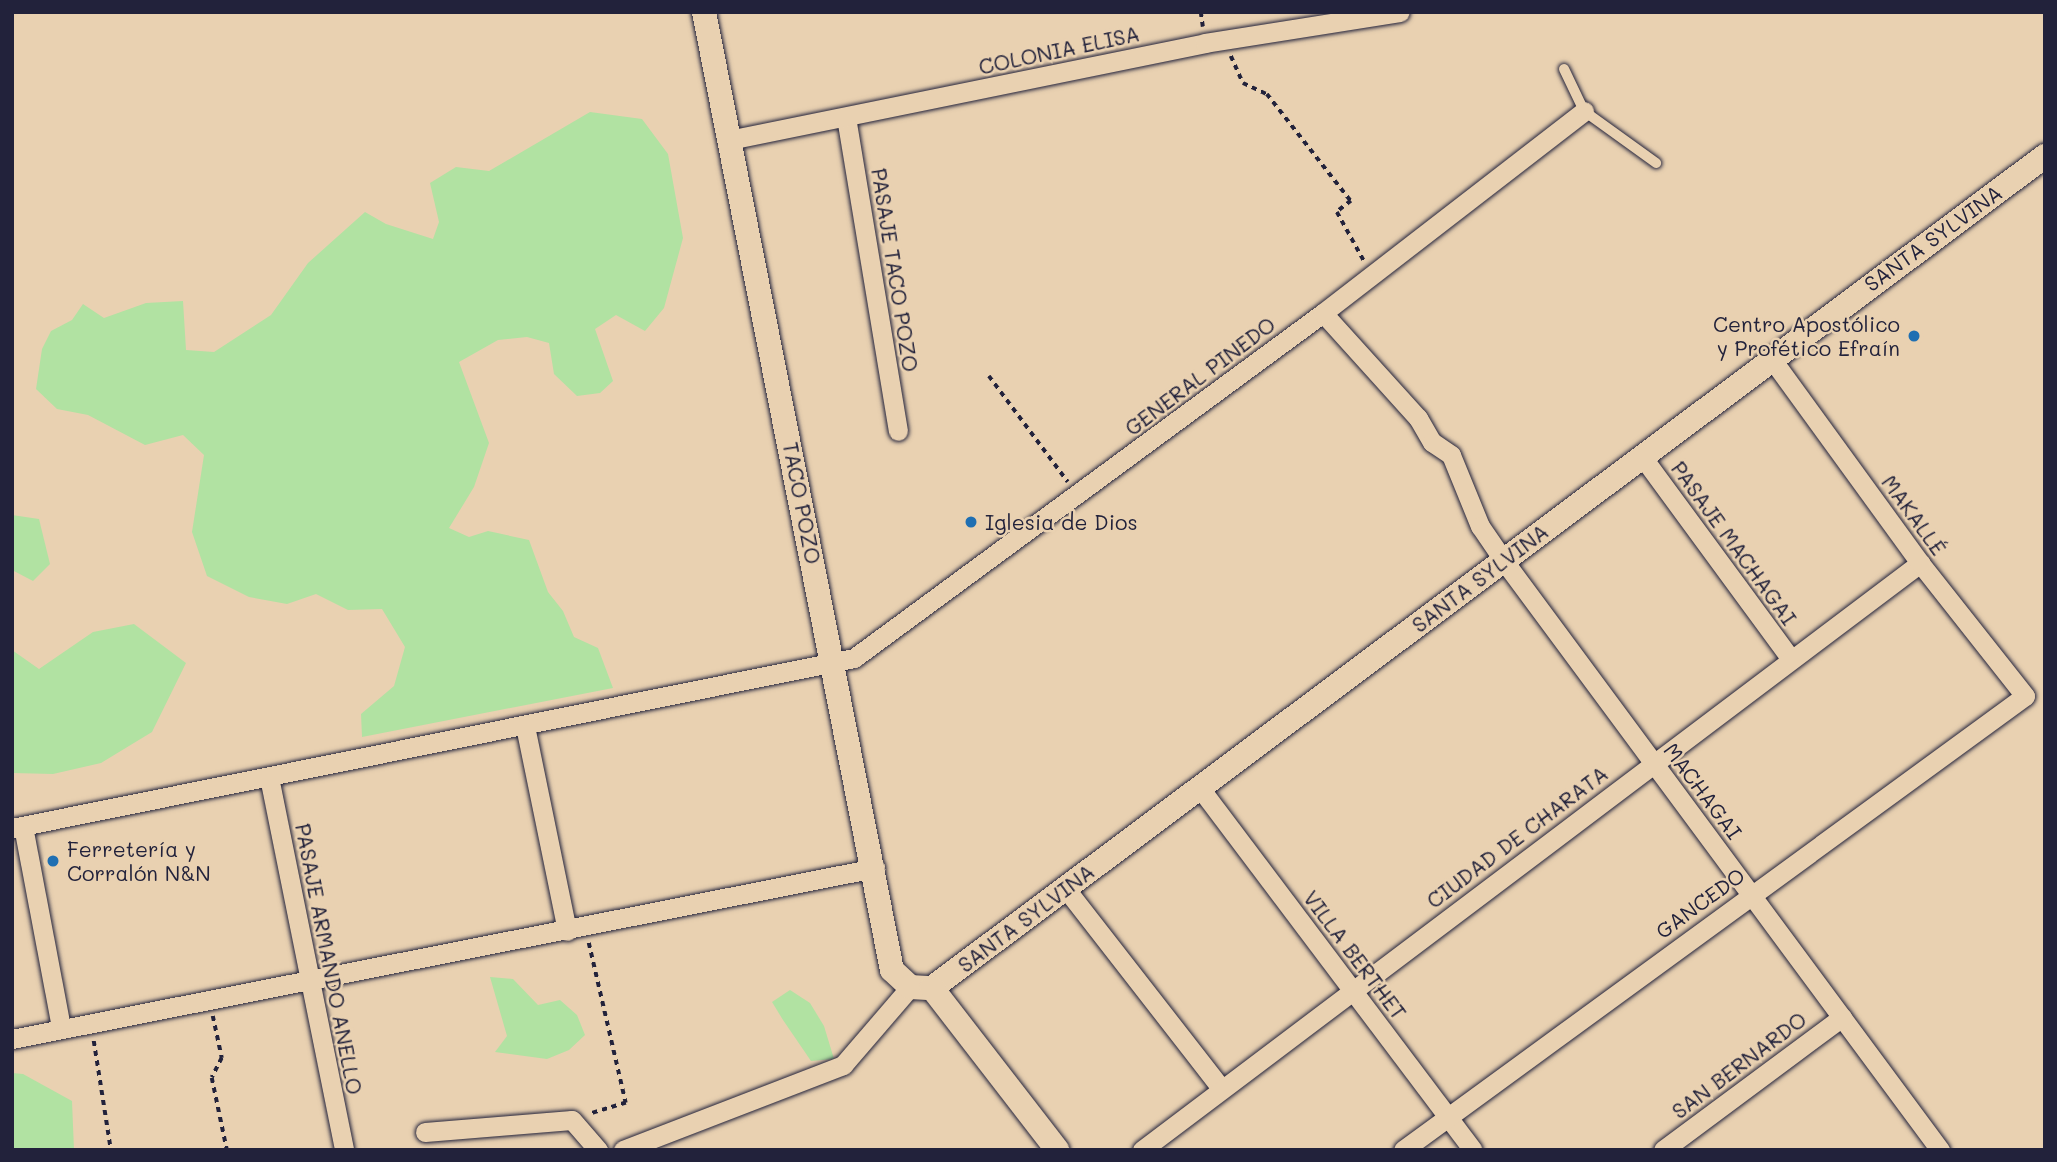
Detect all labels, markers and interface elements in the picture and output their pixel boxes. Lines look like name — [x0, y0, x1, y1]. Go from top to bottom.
street label: COLONIA ELISA — [976, 21, 1142, 79]
street label: PASAJE TACO POZO — [866, 166, 924, 374]
street label: SANTA SYLVINA — [1859, 180, 2007, 296]
street label: GENERAL PINEDO — [1120, 311, 1280, 441]
place label: Centro Apostólico y Profético Efraín — [1713, 311, 1900, 361]
marker: Centro Apostólico y Profético Efraín — [1906, 328, 1922, 344]
street label: TACO POZO — [778, 440, 826, 566]
street label: PASAJE MACHAGAI — [1666, 456, 1802, 630]
street label: MAKALLÉ — [1877, 470, 1951, 560]
place label: Iglesia de Dios — [985, 509, 1138, 535]
marker: Iglesia de Dios — [963, 514, 979, 530]
street label: SANTA SYLVINA — [1407, 519, 1553, 637]
street label: MACHAGAI — [1659, 738, 1747, 844]
street label: CIUDAD DE CHARATA — [1421, 761, 1613, 913]
street label: PASAJE ARMANDO ANELLO — [290, 821, 368, 1097]
place label: Ferretería y Corralón N&N — [67, 836, 211, 886]
marker: Ferretería y Corralón N&N — [45, 853, 61, 869]
street label: SANTA SYLVINA — [953, 859, 1099, 977]
street label: GANCEDO — [1651, 862, 1749, 944]
street label: VILLA BERTHET — [1298, 886, 1412, 1024]
street label: SAN BERNARDO — [1667, 1006, 1811, 1124]

